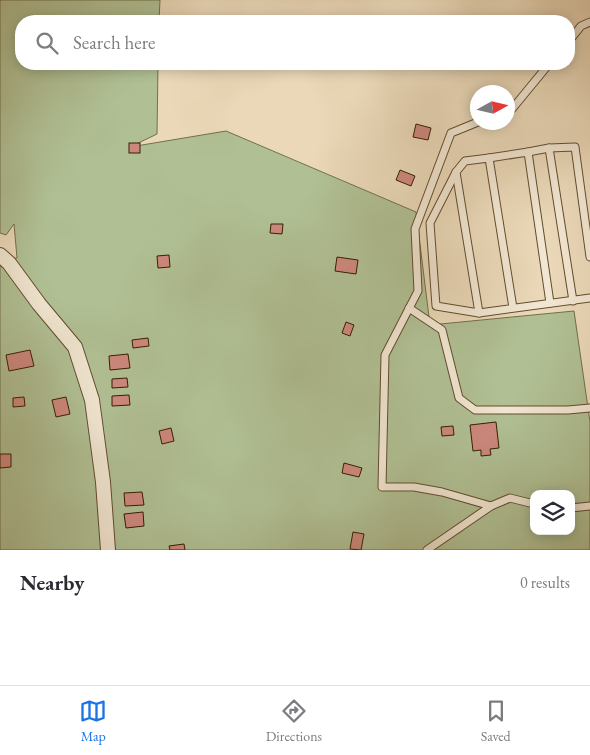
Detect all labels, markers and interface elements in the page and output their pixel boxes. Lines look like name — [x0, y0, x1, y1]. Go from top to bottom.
search box — [15, 15, 575, 70]
icon: search — [33, 29, 61, 57]
text: Search here — [73, 30, 155, 55]
north arrow — [470, 85, 515, 130]
map controls — [530, 490, 575, 535]
button: layers — [530, 490, 575, 535]
text: Nearby — [20, 569, 84, 596]
text: 0 results — [520, 572, 570, 593]
tab: Map — [79, 697, 107, 745]
tab: Directions — [266, 697, 322, 745]
tab: Saved — [481, 697, 511, 745]

